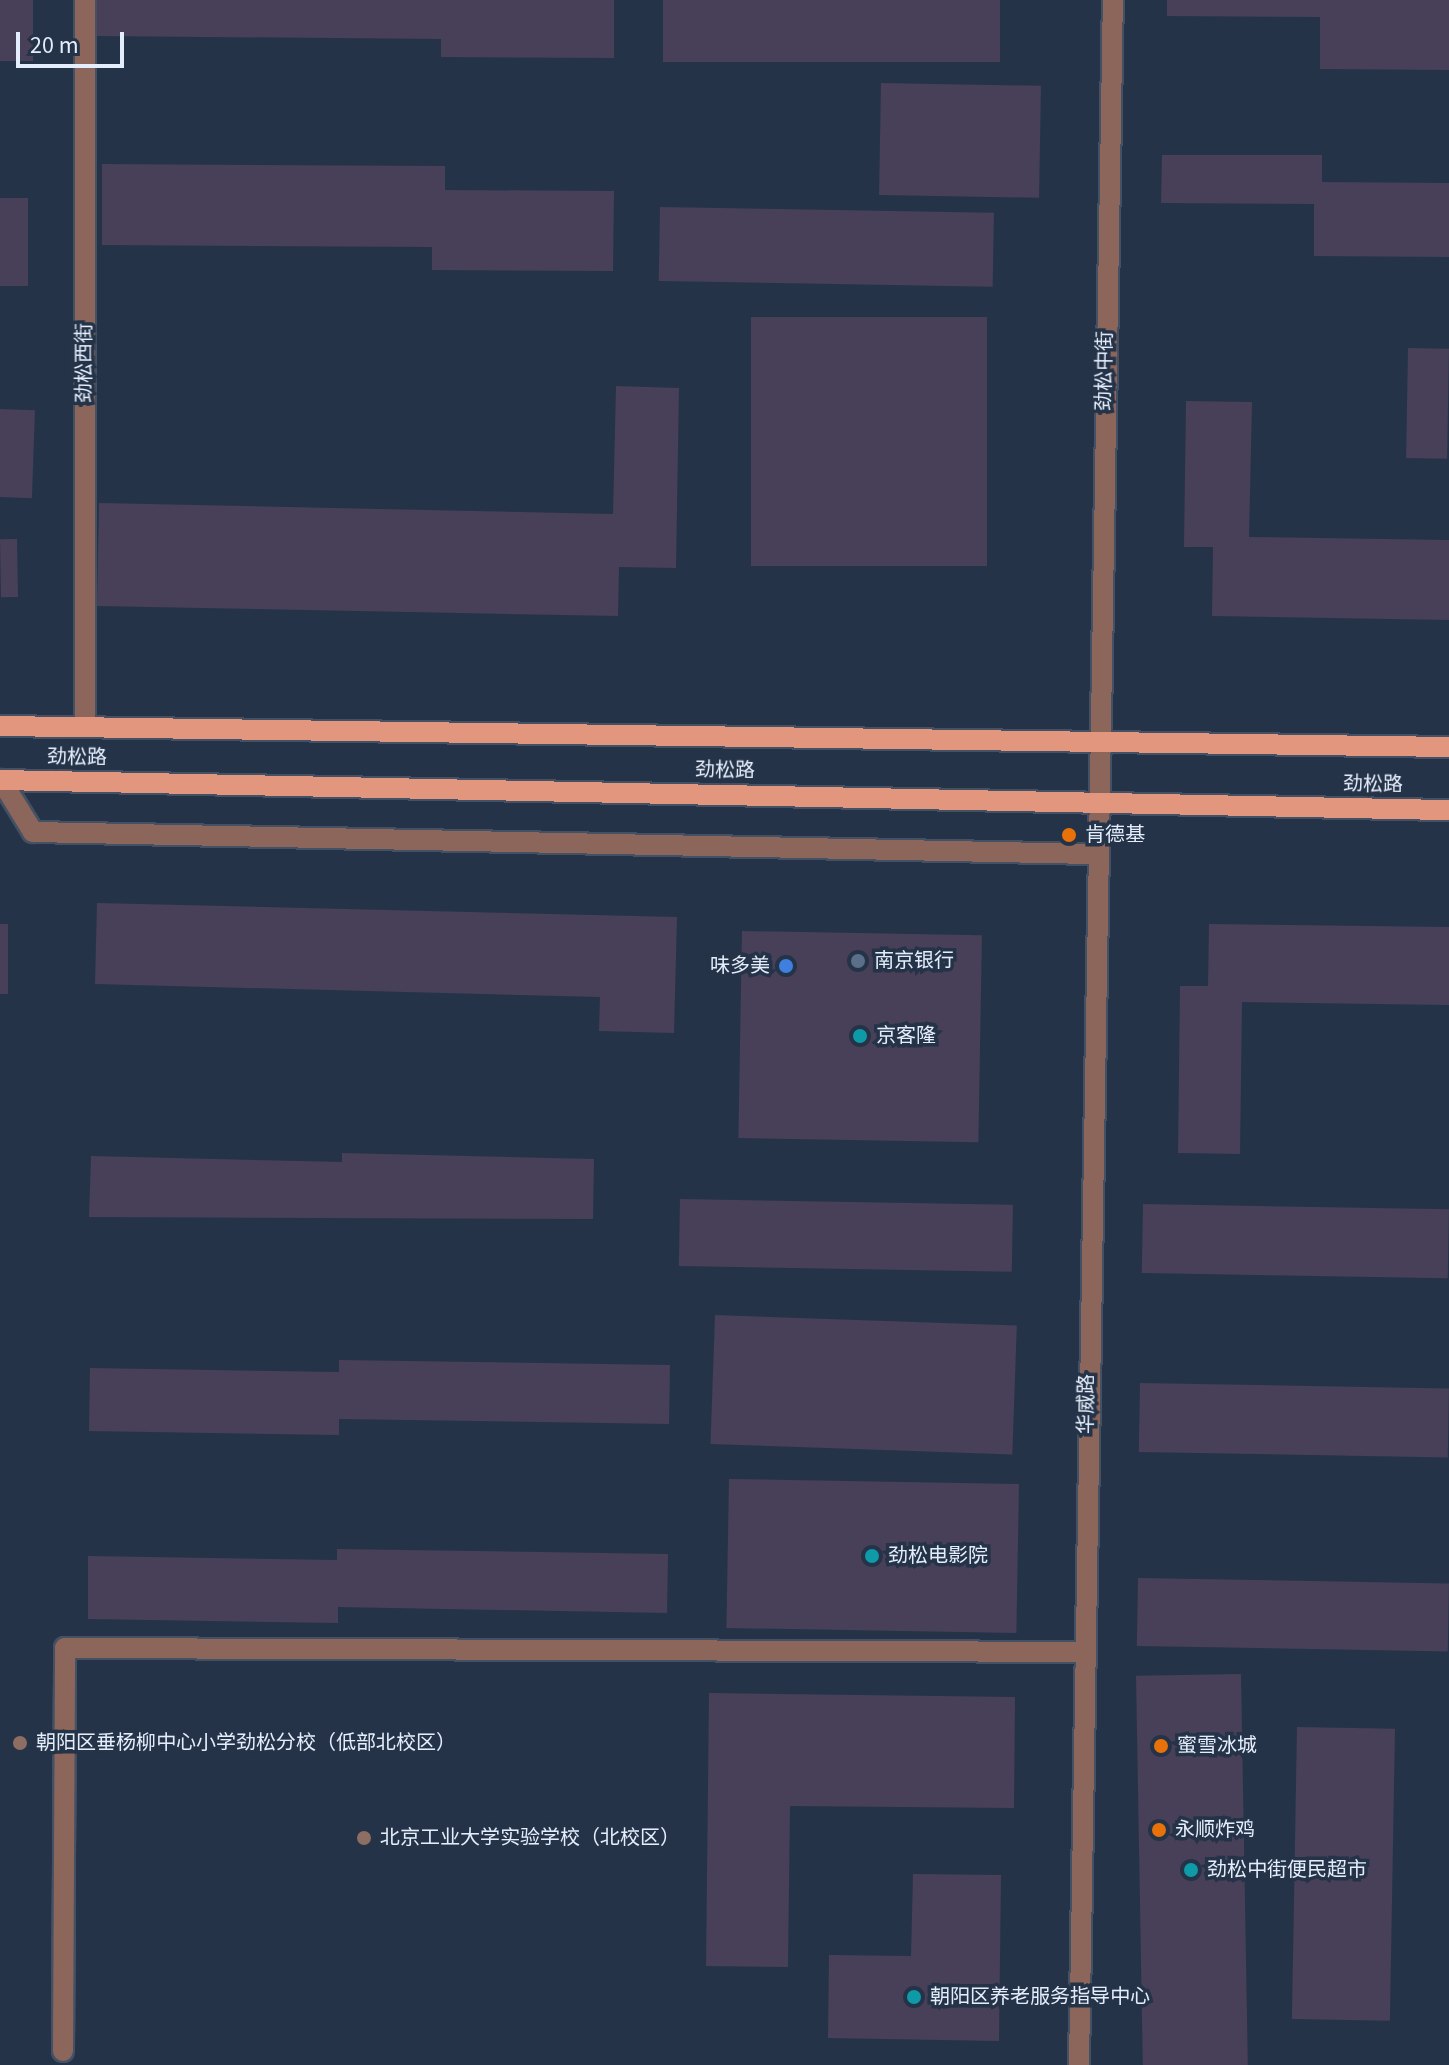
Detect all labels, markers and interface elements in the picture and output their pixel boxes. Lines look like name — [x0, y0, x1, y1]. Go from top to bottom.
scale bar — [20, 16, 128, 66]
text: 20 m — [30, 28, 79, 63]
street label: 劲松西街 — [73, 323, 97, 403]
street label: 劲松中街 — [1092, 331, 1118, 411]
street label: 劲松路 — [47, 745, 107, 771]
street label: 劲松路 — [695, 758, 755, 784]
street label: 劲松路 — [1343, 772, 1403, 798]
place label: 肯德基 — [1085, 823, 1145, 847]
marker: 肯德基 — [1060, 826, 1078, 844]
place label: 南京银行 — [874, 949, 954, 973]
marker: 南京银行 — [849, 952, 867, 970]
place label: 味多美 — [710, 954, 770, 978]
marker: 味多美 — [777, 957, 795, 975]
place label: 京客隆 — [876, 1024, 936, 1048]
marker: 京客隆 — [851, 1027, 869, 1045]
street label: 华威路 — [1074, 1374, 1100, 1434]
place label: 劲松电影院 — [888, 1544, 988, 1568]
marker: 劲松电影院 — [863, 1547, 881, 1565]
place label: 朝阳区垂杨柳中心小学劲松分校（低部北校区） — [36, 1731, 456, 1755]
marker: 朝阳区垂杨柳中心小学劲松分校（低部北校区） — [11, 1734, 29, 1752]
place label: 蜜雪冰城 — [1177, 1734, 1257, 1758]
marker: 蜜雪冰城 — [1152, 1737, 1170, 1755]
place label: 永顺炸鸡 — [1175, 1818, 1255, 1842]
marker: 永顺炸鸡 — [1150, 1821, 1168, 1839]
place label: 北京工业大学实验学校（北校区） — [380, 1826, 680, 1850]
marker: 北京工业大学实验学校（北校区） — [355, 1829, 373, 1847]
place label: 劲松中街便民超市 — [1207, 1858, 1367, 1882]
marker: 劲松中街便民超市 — [1182, 1861, 1200, 1879]
place label: 朝阳区养老服务指导中心 — [930, 1985, 1150, 2009]
marker: 朝阳区养老服务指导中心 — [905, 1988, 923, 2006]

